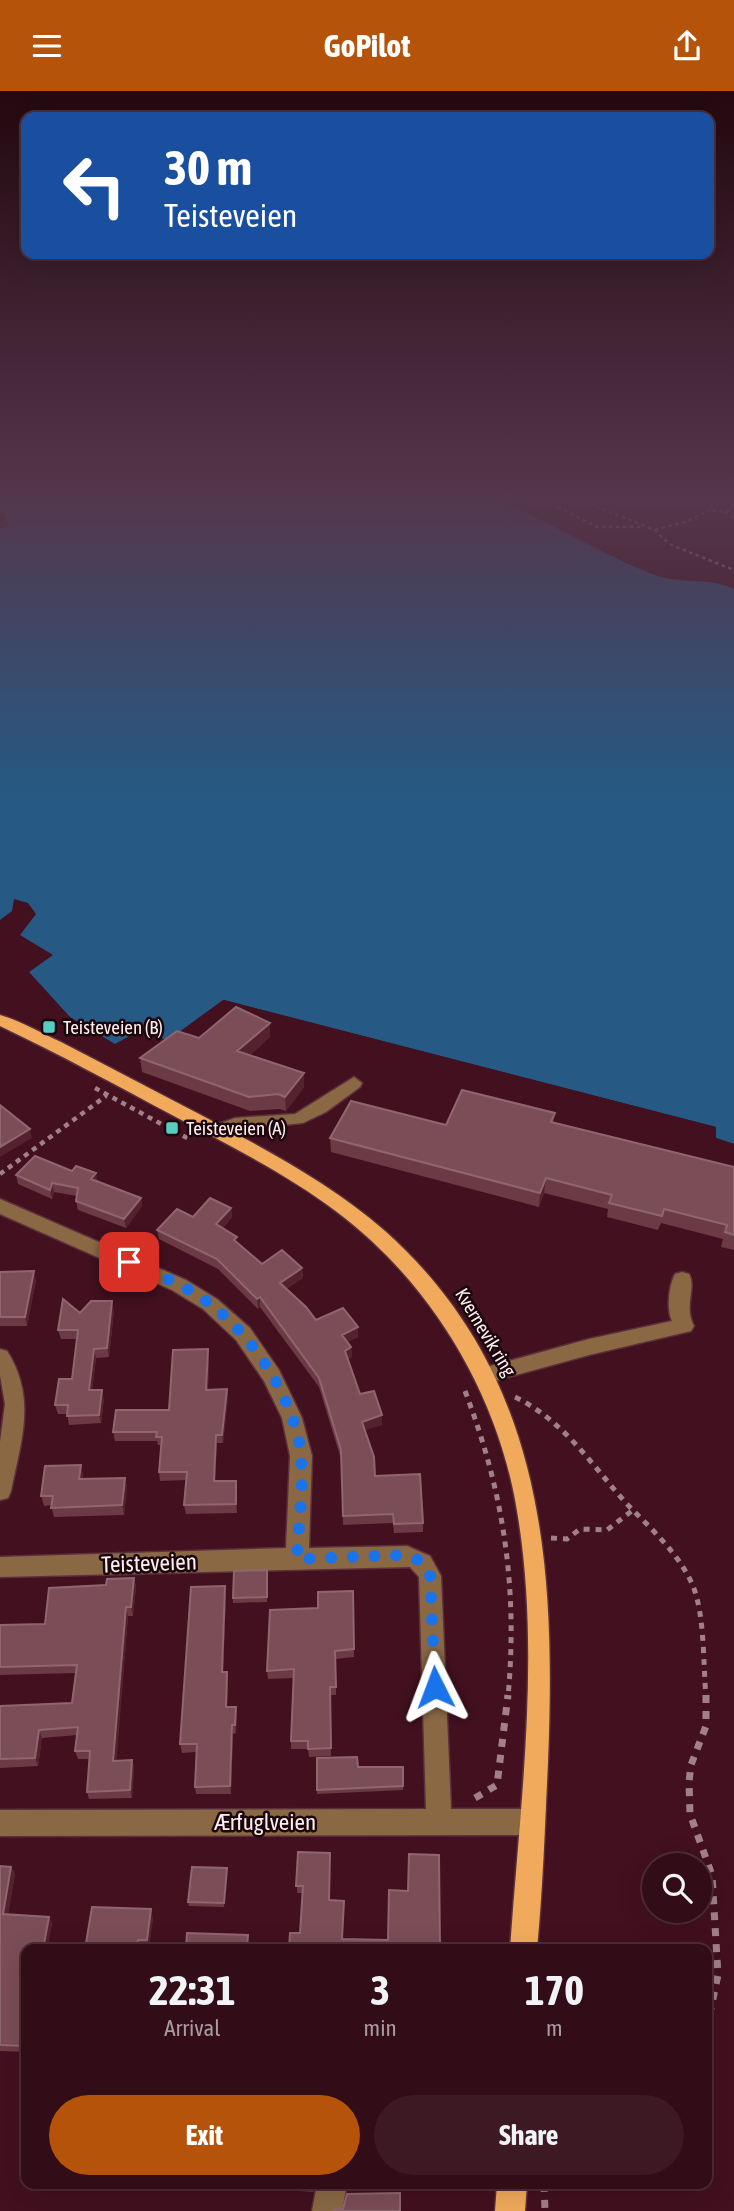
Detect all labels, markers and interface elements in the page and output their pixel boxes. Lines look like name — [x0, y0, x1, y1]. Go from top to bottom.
icon: menu — [28, 27, 66, 65]
text: GoPilot — [323, 27, 411, 64]
icon: share — [668, 27, 706, 65]
text: 30 m — [164, 139, 252, 195]
icon: left — [49, 140, 140, 231]
text: Teisteveien — [164, 197, 297, 234]
place label: Teisteveien (B) — [63, 1016, 163, 1038]
marker: Teisteveien (B) — [41, 1019, 57, 1035]
place label: Teisteveien (A) — [186, 1117, 286, 1139]
marker: Teisteveien (A) — [164, 1120, 180, 1136]
pin — [99, 1232, 159, 1292]
icon: arrive — [110, 1243, 148, 1281]
street label: Kvernevik ring — [451, 1284, 521, 1381]
street label: Teisteveien — [101, 1548, 197, 1578]
position arrow — [398, 1650, 472, 1724]
street label: Ærfuglveien — [214, 1809, 316, 1835]
map controls — [642, 1853, 712, 1923]
button: search — [642, 1853, 712, 1923]
text: 22:31 — [149, 1966, 236, 2014]
text: 3 — [370, 1966, 390, 2014]
text: 170 — [525, 1966, 584, 2014]
text: Arrival — [164, 2015, 220, 2041]
text: min — [364, 2015, 397, 2041]
text: m — [546, 2015, 563, 2041]
button: Exit — [49, 2095, 360, 2175]
button: Share — [374, 2095, 684, 2175]

